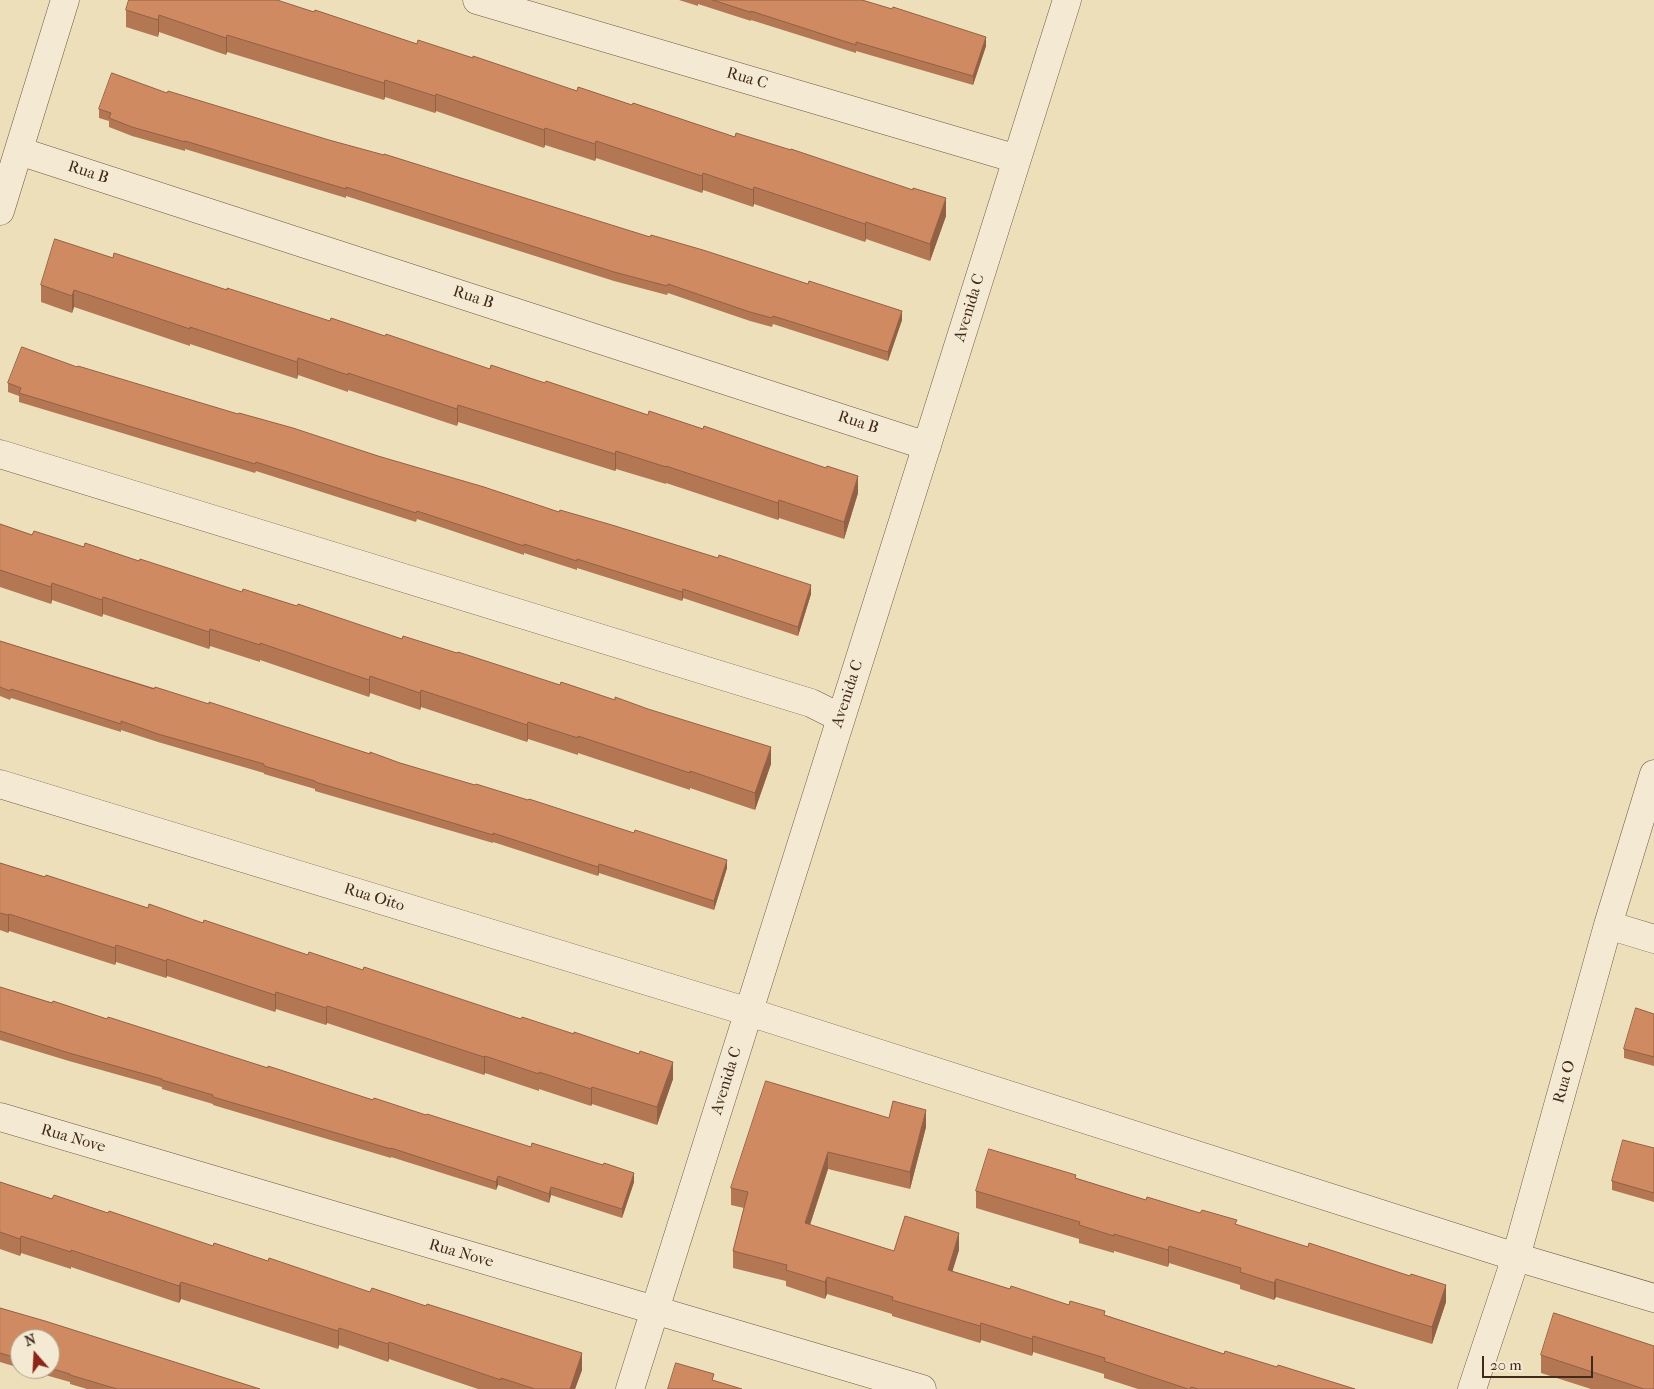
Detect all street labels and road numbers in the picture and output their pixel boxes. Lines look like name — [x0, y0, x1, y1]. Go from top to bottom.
street label: Rua C — [724, 64, 770, 94]
street label: Rua B — [65, 157, 111, 189]
street label: Avenida C — [951, 272, 989, 344]
street label: Rua B — [450, 282, 496, 314]
street label: Rua B — [835, 407, 881, 439]
street label: Avenida C — [828, 658, 868, 730]
street label: Rua Oito — [341, 880, 407, 916]
street label: Avenida C — [708, 1045, 746, 1117]
street label: Rua O — [1550, 1058, 1580, 1106]
street label: Rua Nove — [38, 1121, 108, 1157]
street label: Rua Nove — [426, 1236, 496, 1272]

